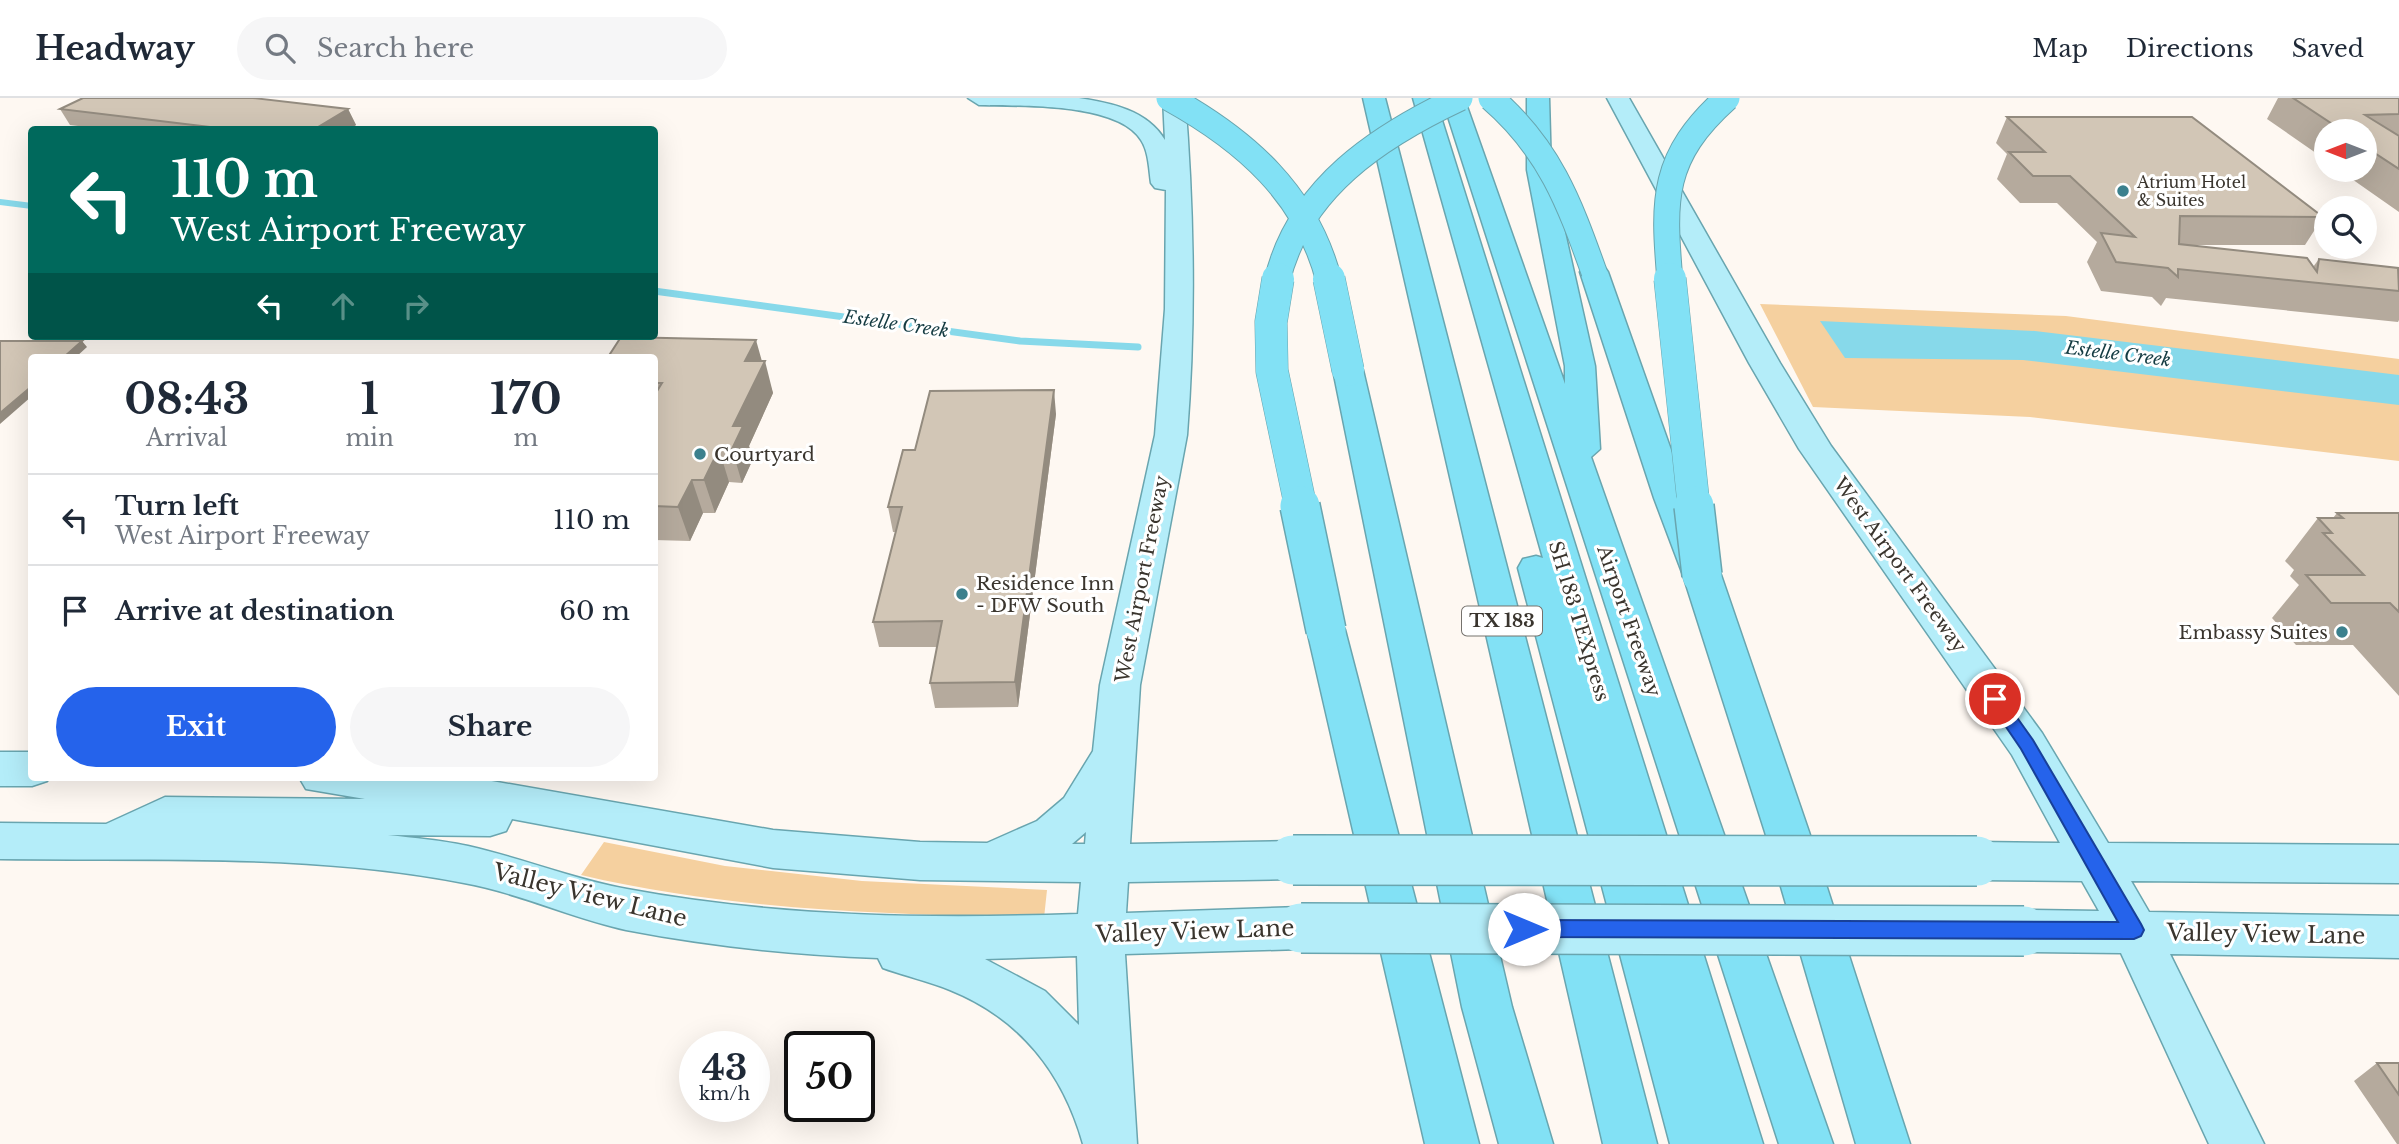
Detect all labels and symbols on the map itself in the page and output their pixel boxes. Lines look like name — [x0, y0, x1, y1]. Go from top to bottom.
north arrow — [2314, 119, 2376, 182]
place label: Atrium Hotel & Suites — [2136, 172, 2246, 210]
marker: Atrium Hotel & Suites — [2115, 183, 2131, 199]
water label: Estelle Creek — [841, 306, 950, 342]
water label: Estelle Creek — [2063, 336, 2172, 371]
place label: Courtyard — [714, 443, 815, 466]
marker: Courtyard — [692, 446, 708, 462]
street label: West Airport Freeway — [1828, 472, 1971, 657]
street label: West Airport Freeway — [1110, 473, 1173, 686]
street label: SH 183 TEXpress — [1544, 538, 1614, 704]
street label: Airport Freeway — [1592, 541, 1666, 700]
place label: Residence Inn - DFW South — [976, 572, 1114, 617]
marker: Residence Inn - DFW South — [954, 586, 970, 602]
road number: TX 183 — [1462, 606, 1542, 636]
place label: Embassy Suites — [2179, 621, 2328, 644]
marker: Embassy Suites — [2334, 624, 2350, 640]
pin — [1965, 669, 2025, 729]
street label: Valley View Lane — [489, 857, 690, 933]
position arrow — [1487, 892, 1561, 966]
street label: Valley View Lane — [1094, 914, 1295, 948]
street label: Valley View Lane — [2165, 918, 2366, 950]
speed limit sign: 50 — [784, 1031, 875, 1122]

